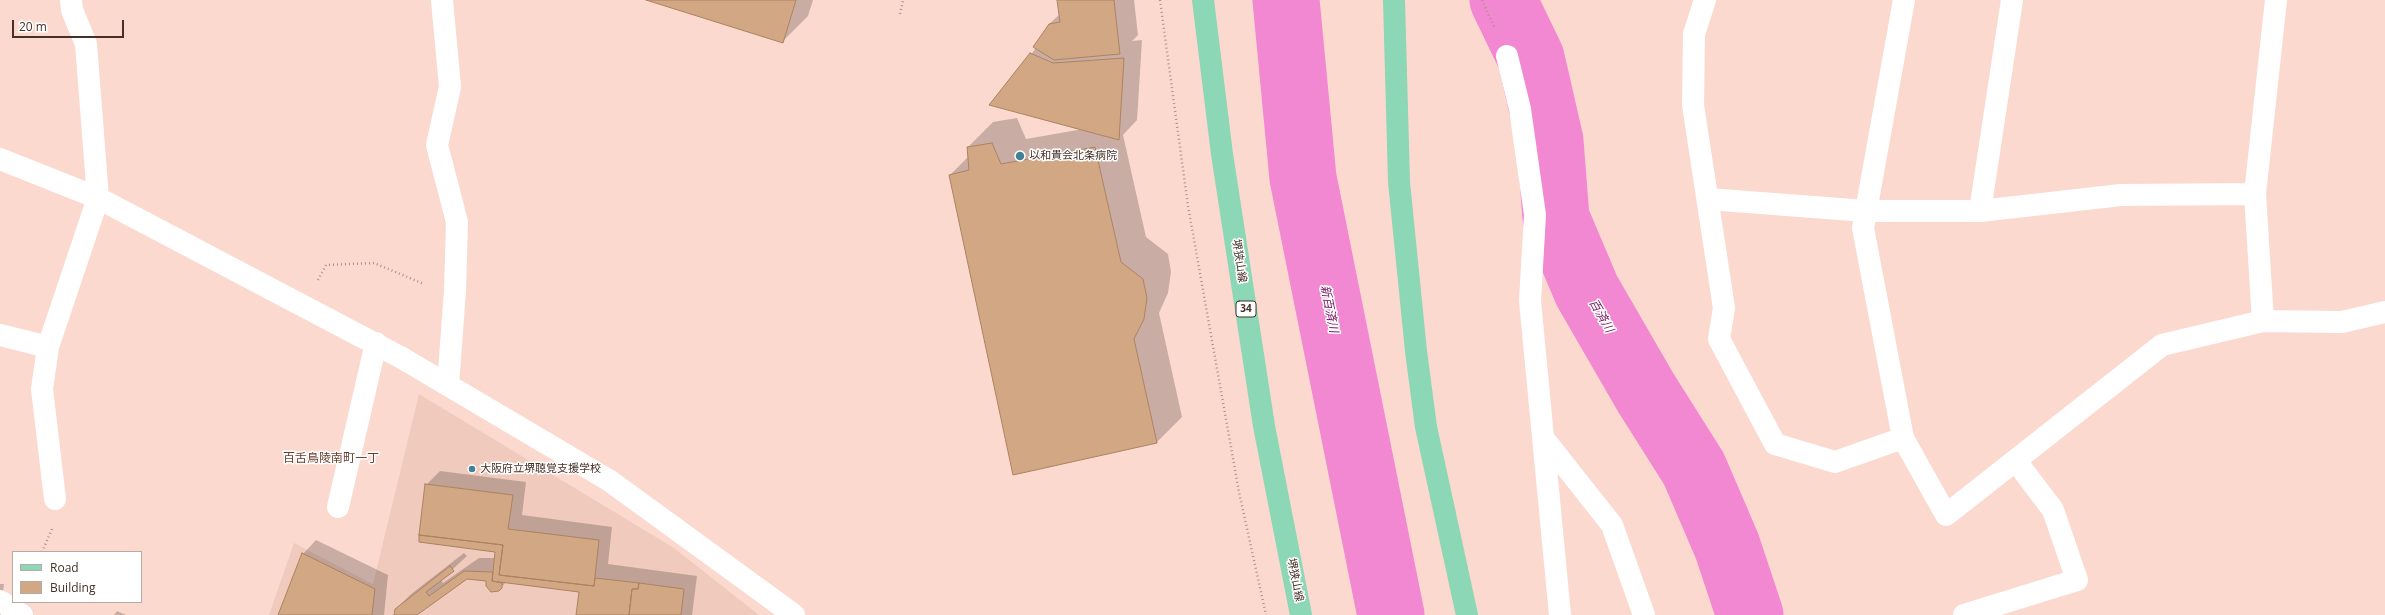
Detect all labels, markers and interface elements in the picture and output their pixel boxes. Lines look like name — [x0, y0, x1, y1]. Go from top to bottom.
scale bar — [14, 12, 126, 38]
text: 20 m — [19, 18, 47, 35]
place label: 以和貴会北条病院 — [1029, 149, 1117, 163]
marker: 以和貴会北条病院 — [1014, 150, 1026, 162]
street label: 堺狭山線 — [1229, 238, 1249, 284]
water label: 新百済川 — [1317, 284, 1341, 334]
water label: 百済川 — [1586, 297, 1616, 335]
road number: 34 — [1236, 301, 1256, 317]
district label: 百舌鳥陵南町一丁 — [283, 452, 379, 466]
place label: 大阪府立堺聴覚支援学校 — [480, 462, 601, 476]
marker: 大阪府立堺聴覚支援学校 — [467, 464, 477, 474]
legend — [12, 551, 142, 603]
street label: 堺狭山線 — [1284, 557, 1306, 603]
text: Road — [50, 559, 79, 576]
text: Building — [50, 579, 95, 596]

